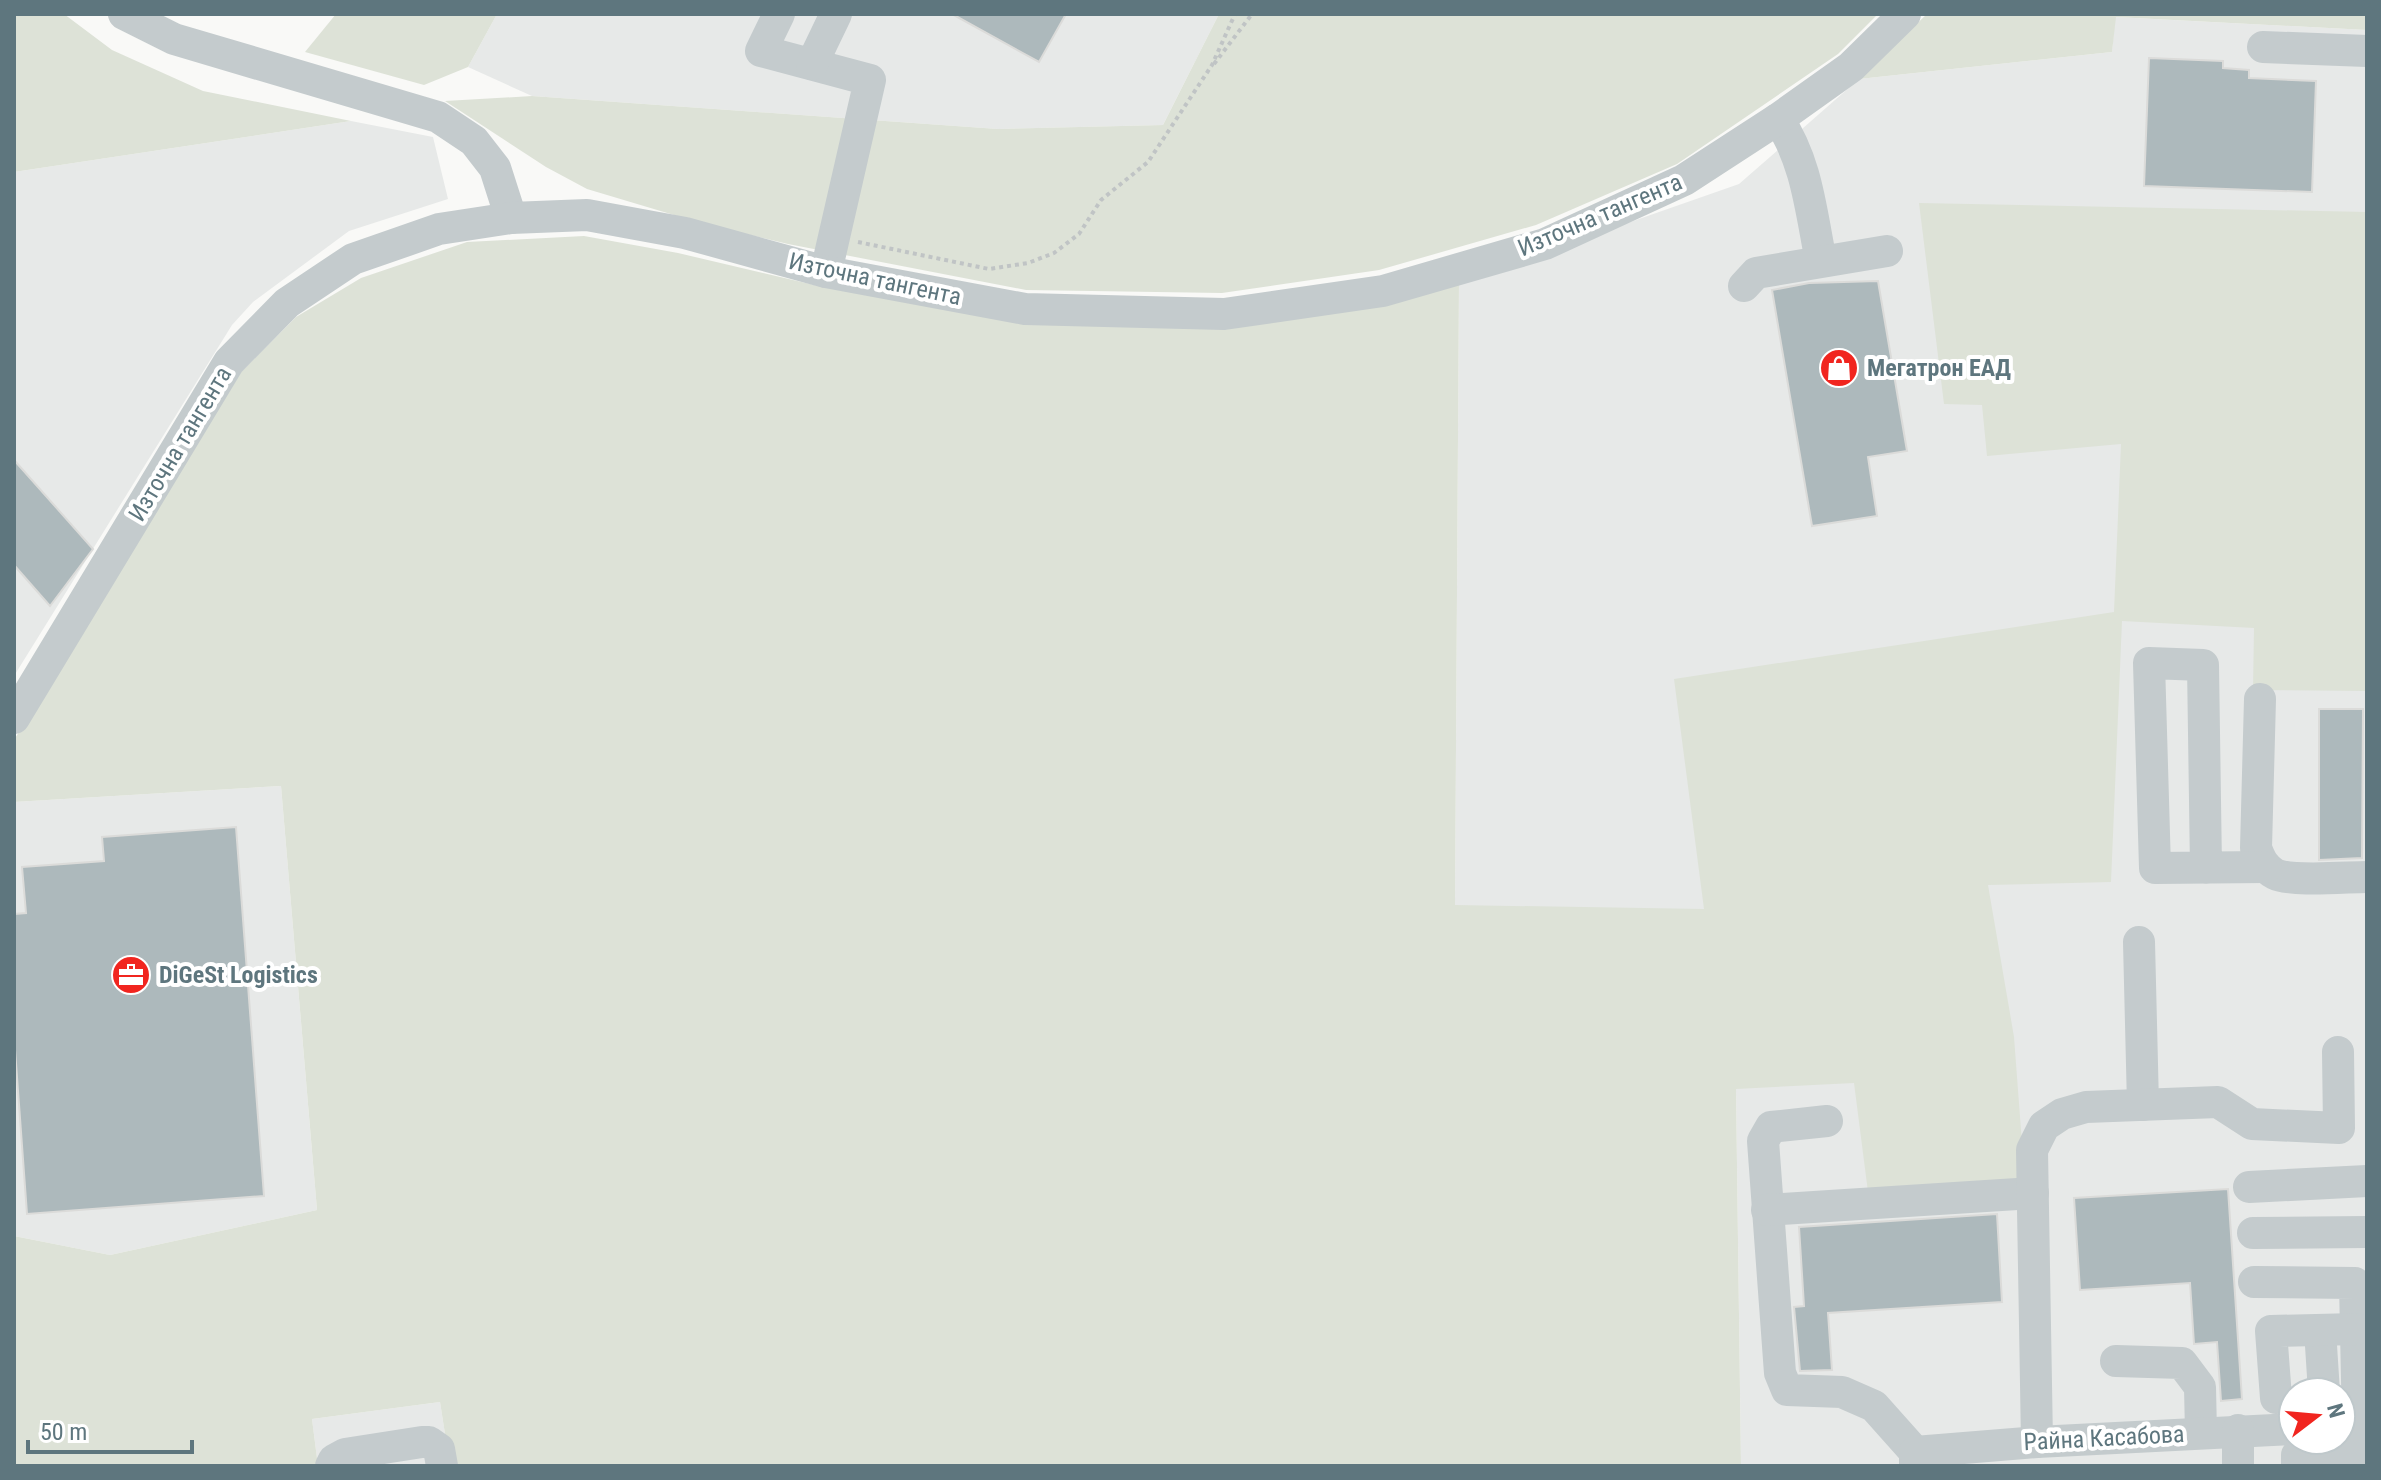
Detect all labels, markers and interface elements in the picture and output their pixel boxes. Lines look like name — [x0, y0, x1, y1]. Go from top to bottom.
street label: Източна тангента — [1514, 168, 1686, 262]
street label: Източна тангента — [786, 247, 964, 311]
shop icon: Мегатрон ЕАД — [1818, 347, 1860, 389]
place label: Мегатрон ЕАД — [1867, 354, 2011, 382]
street label: Източна тангента — [123, 362, 237, 526]
office icon: DiGeSt Logistics — [110, 954, 152, 996]
place label: DiGeSt Logistics — [159, 961, 318, 989]
north arrow — [2277, 1376, 2357, 1456]
text: N — [2322, 1401, 2350, 1421]
scale bar — [28, 1404, 192, 1454]
text: 50 m — [40, 1418, 87, 1446]
street label: Райна Касабова — [2023, 1420, 2185, 1456]

